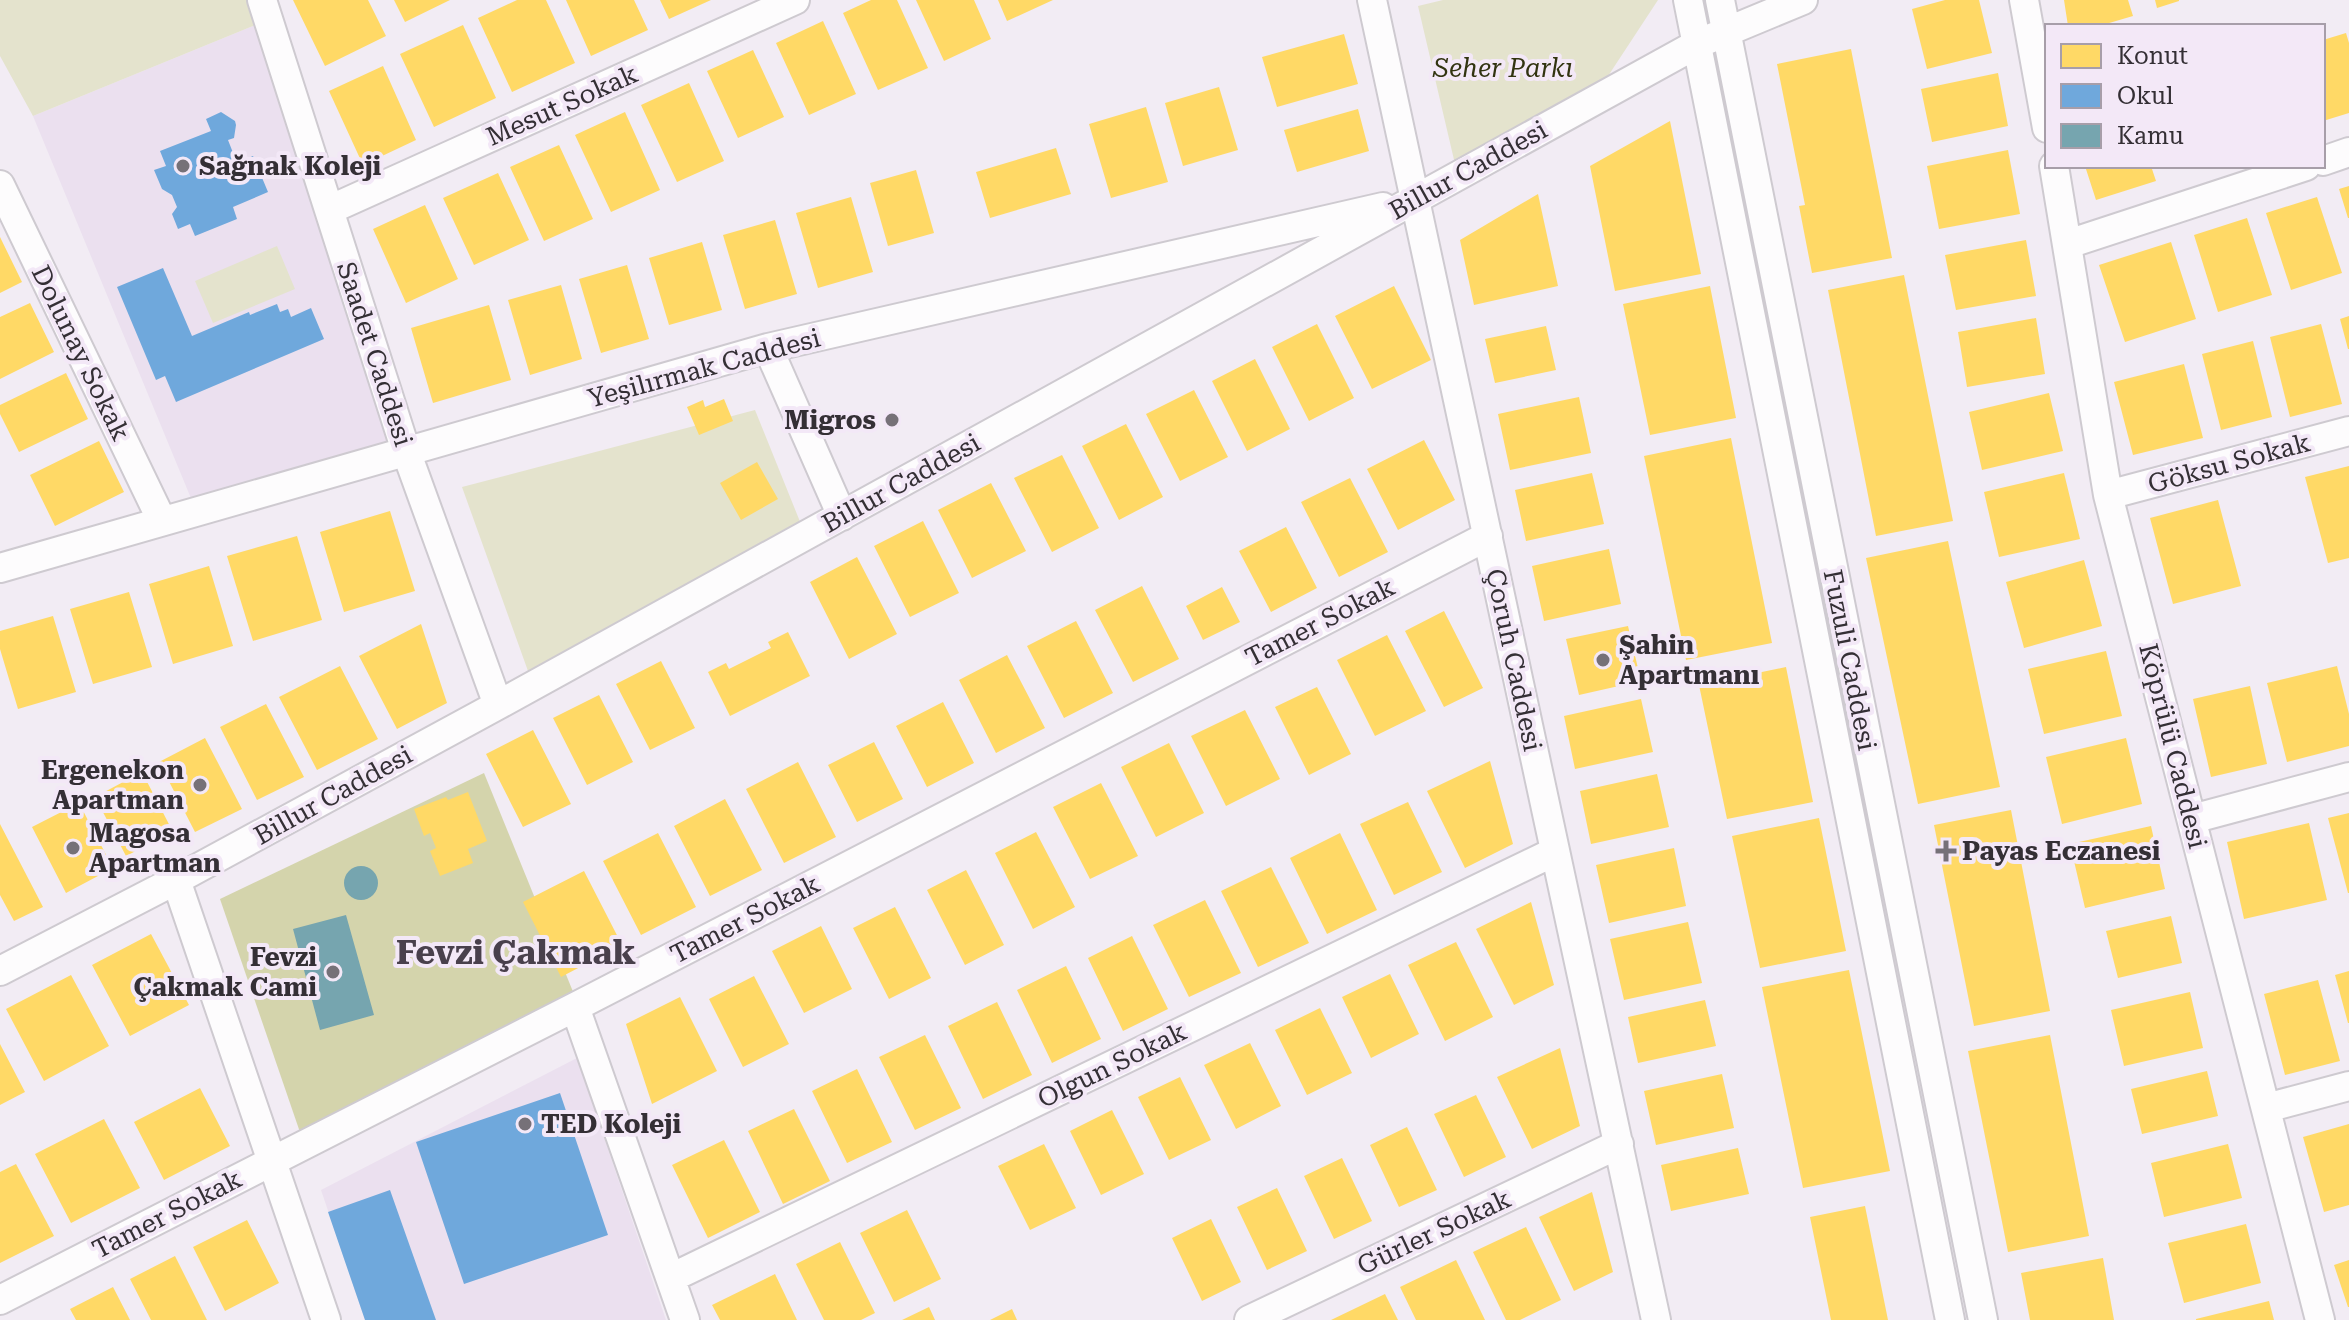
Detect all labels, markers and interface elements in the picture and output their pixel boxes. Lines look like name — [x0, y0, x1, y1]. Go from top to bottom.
legend — [2045, 24, 2325, 168]
text: Konut — [2117, 42, 2188, 70]
park label: Seher Parkı — [1432, 53, 1573, 83]
street label: Mesut Sokak — [482, 58, 642, 152]
text: Okul — [2117, 82, 2173, 110]
street label: Billur Caddesi — [1384, 114, 1552, 226]
text: Kamu — [2117, 122, 2184, 150]
place label: Sağnak Koleji — [199, 151, 382, 181]
marker: Sağnak Koleji — [174, 157, 192, 175]
street label: Saadet Caddesi — [331, 258, 419, 450]
street label: Dolunay Sokak — [26, 260, 136, 446]
street label: Yeşilırmak Caddesi — [585, 323, 823, 413]
place label: Migros — [784, 405, 876, 435]
marker: Migros — [883, 411, 901, 429]
street label: Billur Caddesi — [817, 427, 985, 539]
street label: Göksu Sokak — [2145, 427, 2313, 499]
street label: Çoruh Caddesi — [1480, 566, 1548, 754]
street label: Fuzuli Caddesi — [1818, 567, 1882, 753]
street label: Tamer Sokak — [1240, 571, 1400, 673]
place label: Şahin Apartmanı — [1619, 630, 1760, 690]
street label: Köprülü Caddesi — [2133, 641, 2213, 851]
marker: Şahin Apartmanı — [1594, 651, 1612, 669]
street label: Billur Caddesi — [249, 739, 417, 851]
place label: Ergenekon Apartman — [41, 755, 184, 815]
marker: Ergenekon Apartman — [191, 776, 209, 794]
place label: Magosa Apartman — [89, 818, 221, 878]
place label: Payas Eczanesi — [1962, 836, 2161, 866]
marker: Magosa Apartman — [64, 839, 82, 857]
marker: Payas Eczanesi — [1937, 842, 1955, 860]
street label: Tamer Sokak — [665, 868, 825, 970]
district label: Fevzi Çakmak — [396, 932, 636, 972]
place label: Fevzi Çakmak Cami — [133, 942, 317, 1002]
marker: Fevzi Çakmak Cami — [324, 963, 342, 981]
street label: Olgun Sokak — [1033, 1016, 1191, 1114]
place label: TED Koleji — [541, 1109, 681, 1139]
marker: TED Koleji — [516, 1115, 534, 1133]
street label: Tamer Sokak — [87, 1163, 247, 1265]
street label: Gürler Sokak — [1352, 1183, 1516, 1281]

